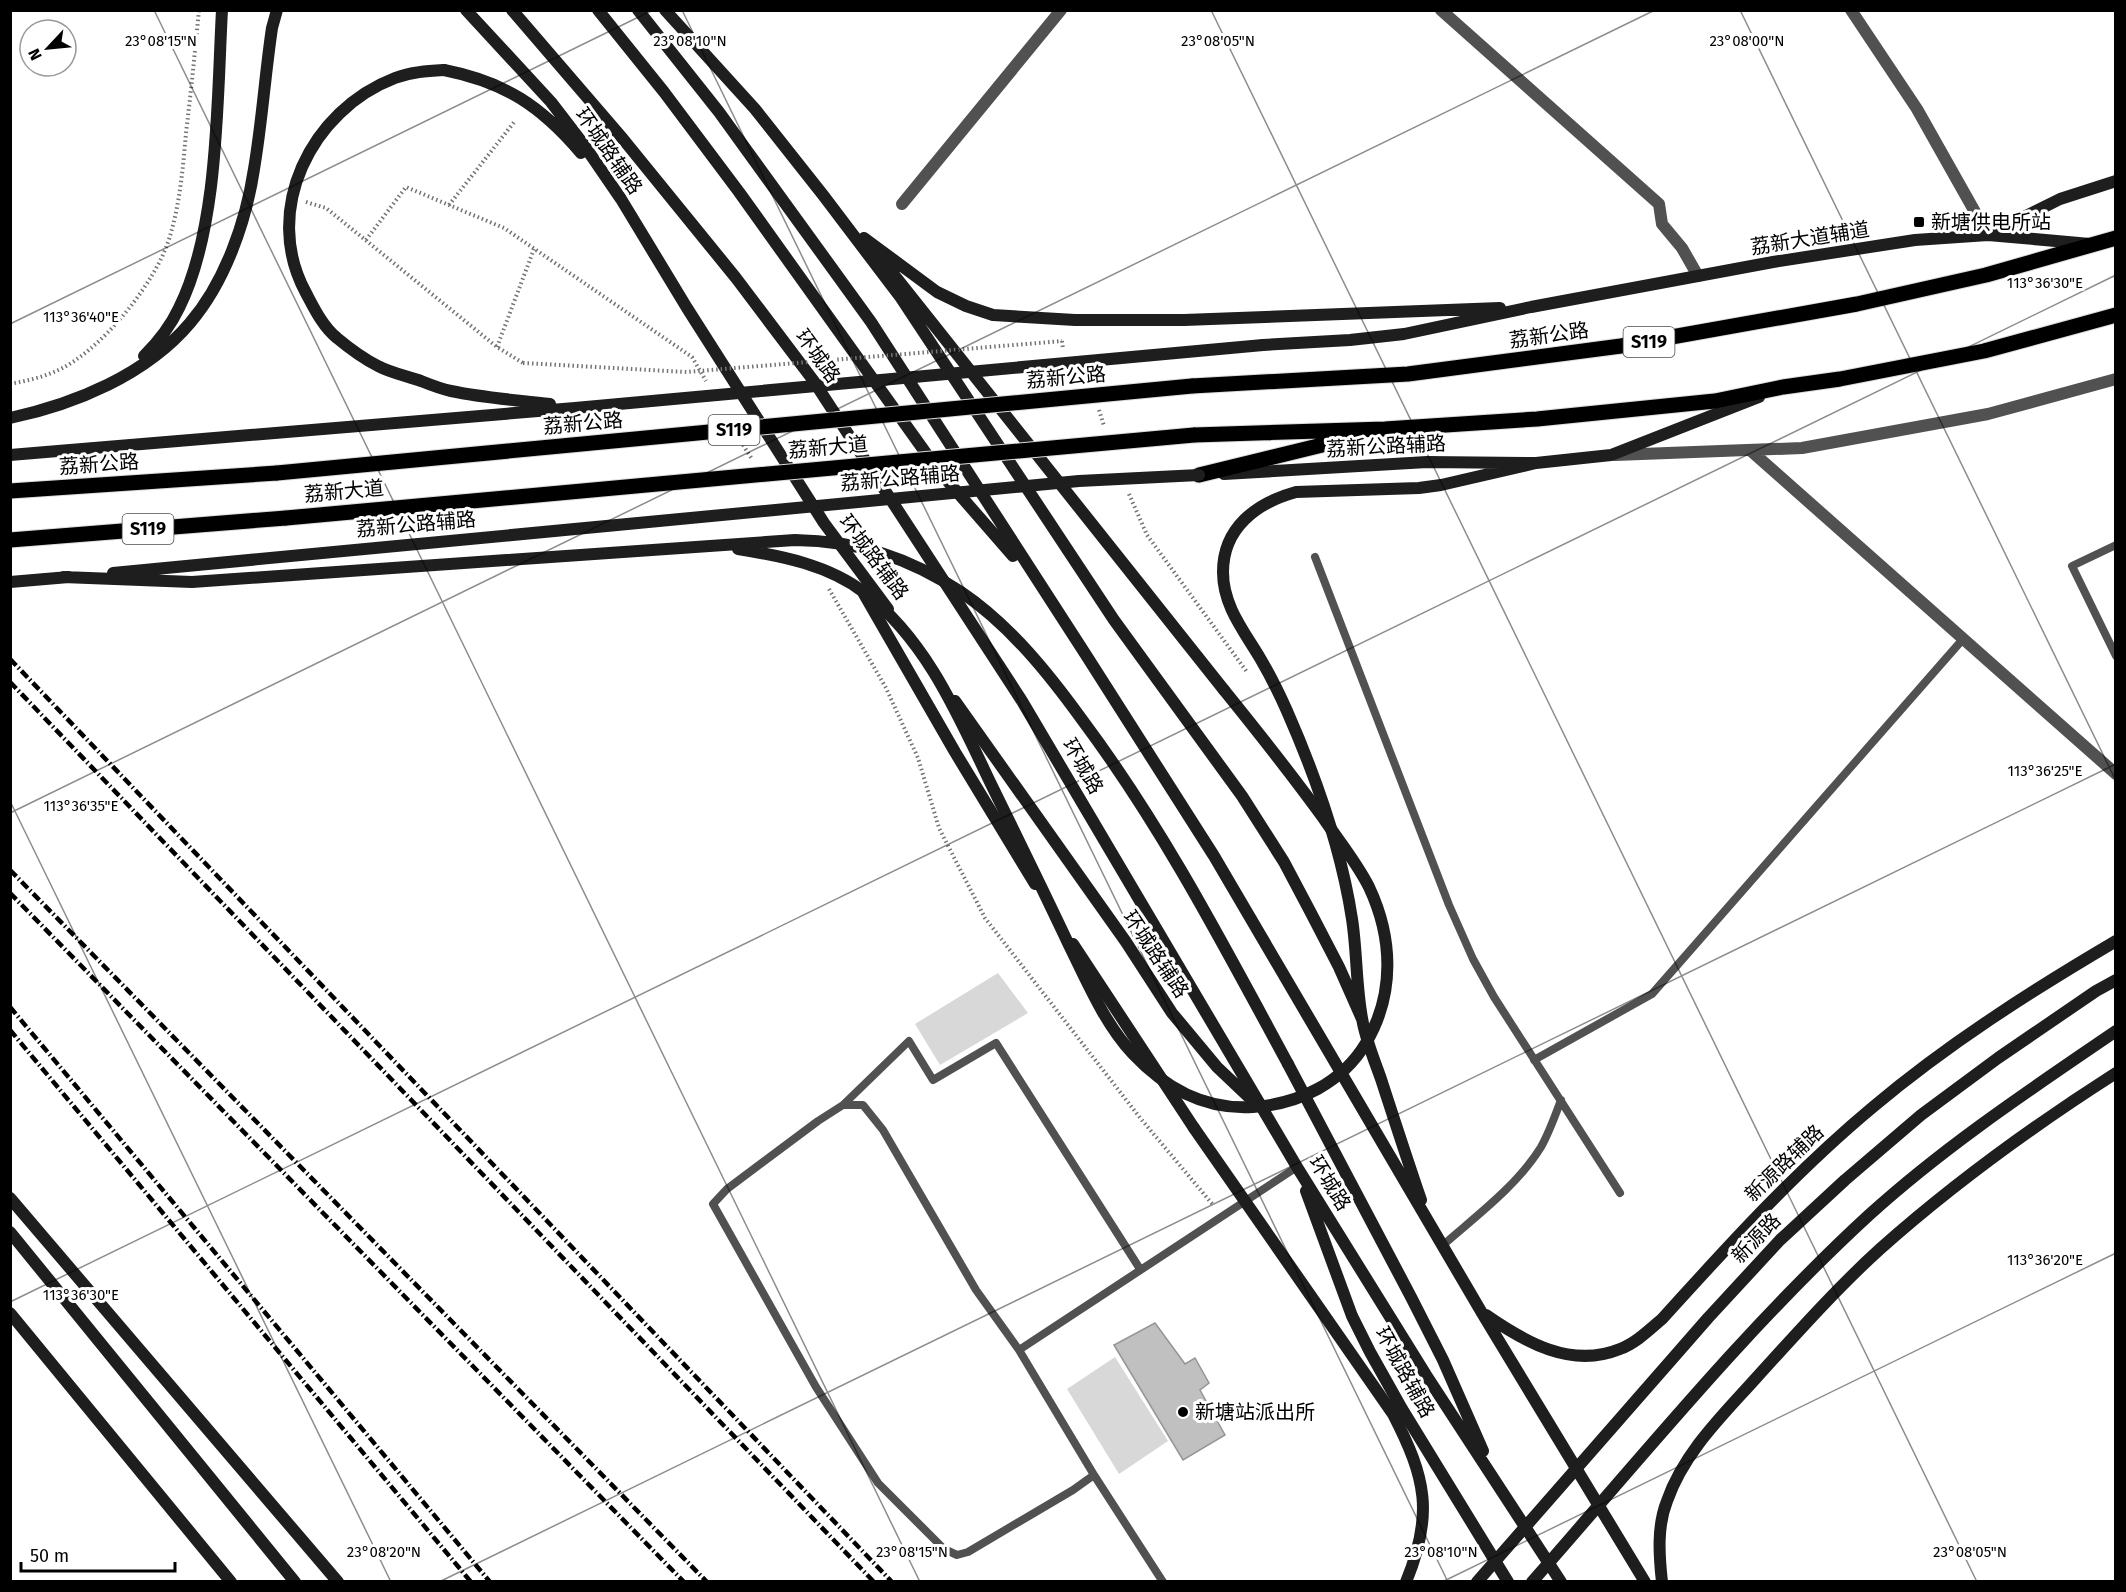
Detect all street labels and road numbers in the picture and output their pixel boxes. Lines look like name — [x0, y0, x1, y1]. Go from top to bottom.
street label: 环城路辅路 — [570, 103, 648, 199]
street label: 荔新大道辅道 — [1749, 217, 1871, 259]
street label: 荔新公路 — [1508, 318, 1590, 352]
street label: 环城路 — [791, 325, 845, 387]
road number: S119 — [1624, 327, 1674, 357]
street label: 荔新公路 — [1025, 362, 1107, 392]
street label: 荔新公路 — [542, 408, 624, 438]
road number: S119 — [708, 415, 760, 445]
street label: 荔新公路辅路 — [1325, 431, 1447, 461]
street label: 荔新大道 — [787, 432, 869, 462]
street label: 荔新公路 — [58, 449, 140, 479]
street label: 荔新公路辅路 — [839, 461, 961, 495]
street label: 荔新大道 — [303, 476, 385, 506]
street label: 荔新公路辅路 — [355, 507, 477, 541]
street label: 环城路辅路 — [834, 510, 914, 604]
road number: S119 — [122, 514, 174, 544]
street label: 环城路 — [1058, 734, 1108, 798]
street label: 环城路辅路 — [1118, 906, 1194, 1002]
street label: 新源路辅路 — [1740, 1120, 1828, 1206]
street label: 环城路 — [1304, 1151, 1356, 1215]
street label: 新源路 — [1727, 1208, 1785, 1268]
street label: 环城路辅路 — [1370, 1322, 1440, 1422]

